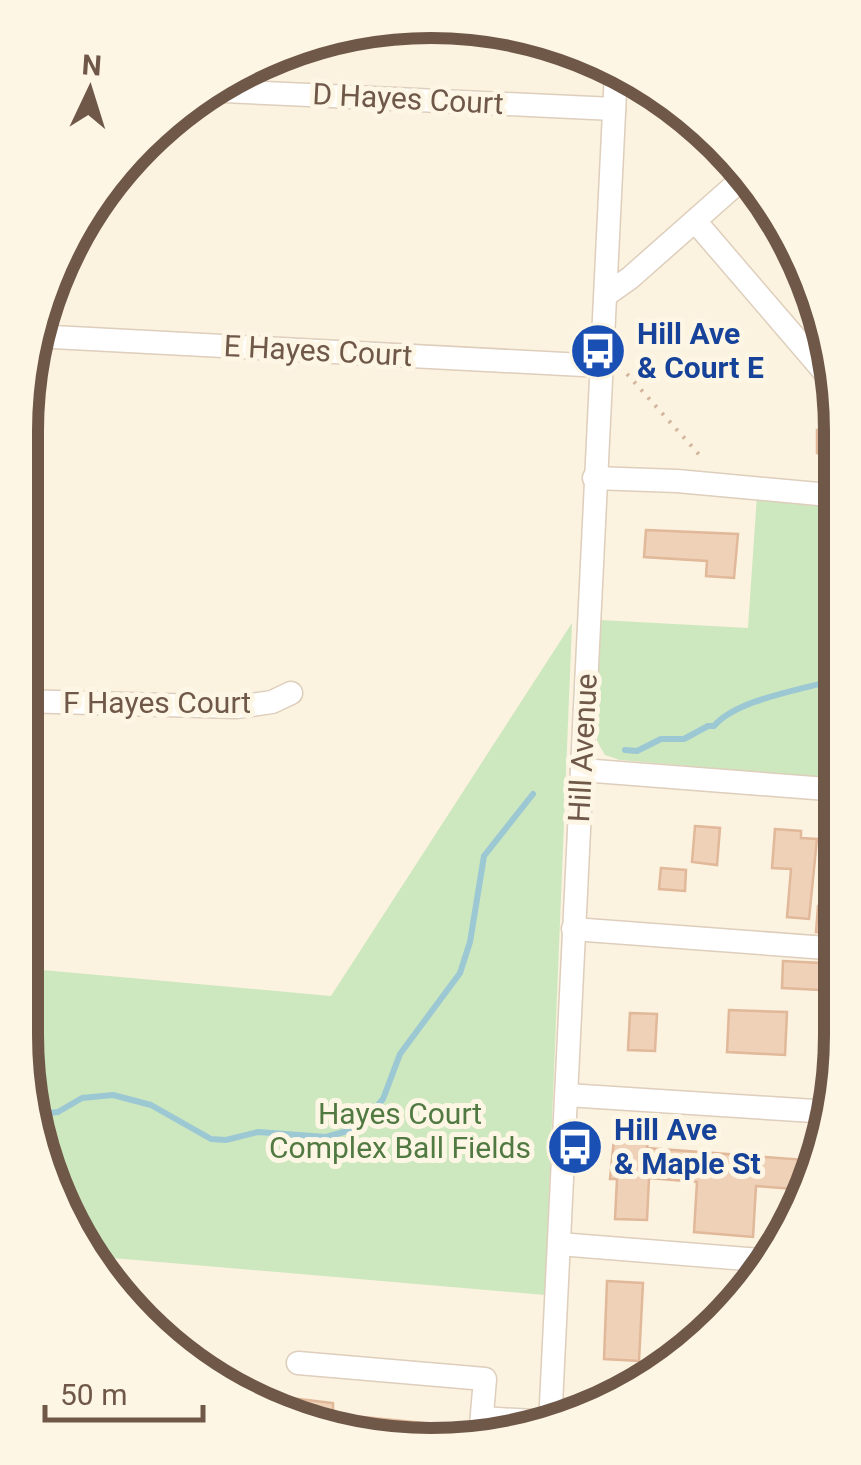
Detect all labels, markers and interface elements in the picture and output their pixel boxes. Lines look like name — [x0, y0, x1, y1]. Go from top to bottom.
north arrow — [40, 40, 140, 140]
text: N — [81, 48, 103, 83]
street label: D Hayes Court — [312, 76, 504, 121]
place label: Hill Ave & Court E — [637, 316, 764, 385]
bus stop icon: Hill Ave & Court E — [568, 321, 628, 381]
street label: E Hayes Court — [223, 328, 413, 373]
street label: Hill Avenue — [561, 673, 604, 823]
street label: F Hayes Court — [63, 685, 251, 720]
park label: Hayes Court Complex Ball Fields — [269, 1096, 531, 1165]
place label: Hill Ave & Maple St — [614, 1112, 761, 1181]
bus stop icon: Hill Ave & Maple St — [545, 1117, 605, 1177]
scale bar — [45, 1360, 202, 1422]
text: 50 m — [60, 1377, 127, 1412]

